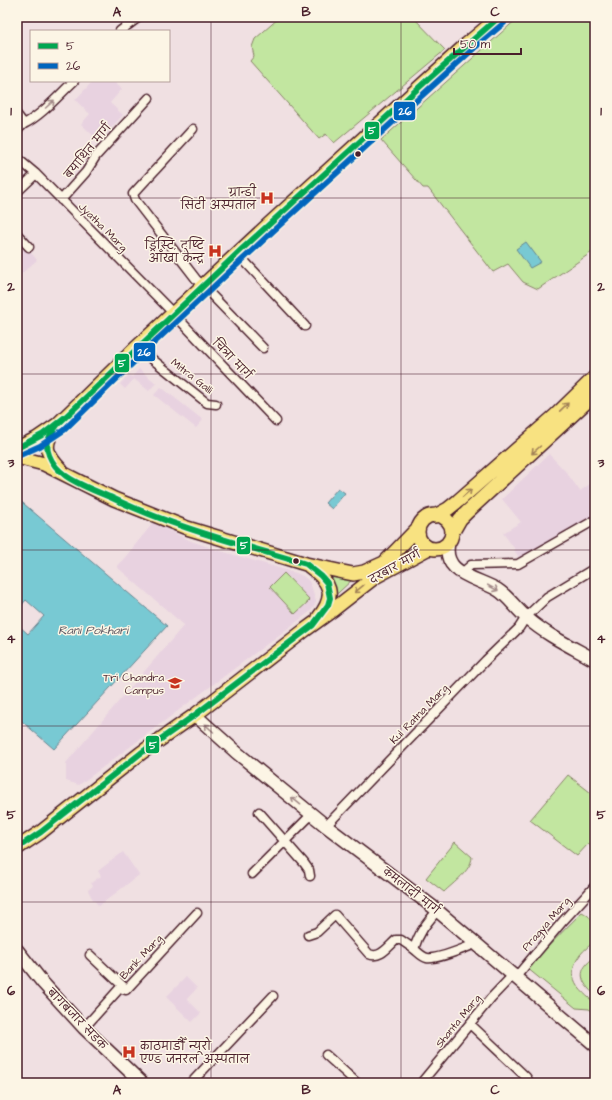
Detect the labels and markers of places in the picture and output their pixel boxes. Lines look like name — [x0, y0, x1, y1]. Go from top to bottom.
unlabelled marker — [353, 149, 363, 159]
place label: ग्रान्डी सिटी अस्पताल — [180, 183, 257, 213]
hospital icon: ग्रान्डी सिटी अस्पताल — [259, 190, 275, 206]
place label: ड्रिस्टि, दृष्टि आँखा केन्द्र — [144, 236, 205, 266]
hospital icon: ड्रिस्टि, दृष्टि आँखा केन्द्र — [207, 243, 223, 259]
unlabelled marker — [291, 556, 301, 566]
place label: Tri Chandra Campus — [103, 670, 164, 698]
school or university icon: Tri Chandra Campus — [167, 675, 183, 691]
place label: काठमाडौँ न्यूरो एण्ड जनरल अस्पताल — [139, 1036, 251, 1067]
hospital icon: काठमाडौँ न्यूरो एण्ड जनरल अस्पताल — [121, 1044, 137, 1060]

